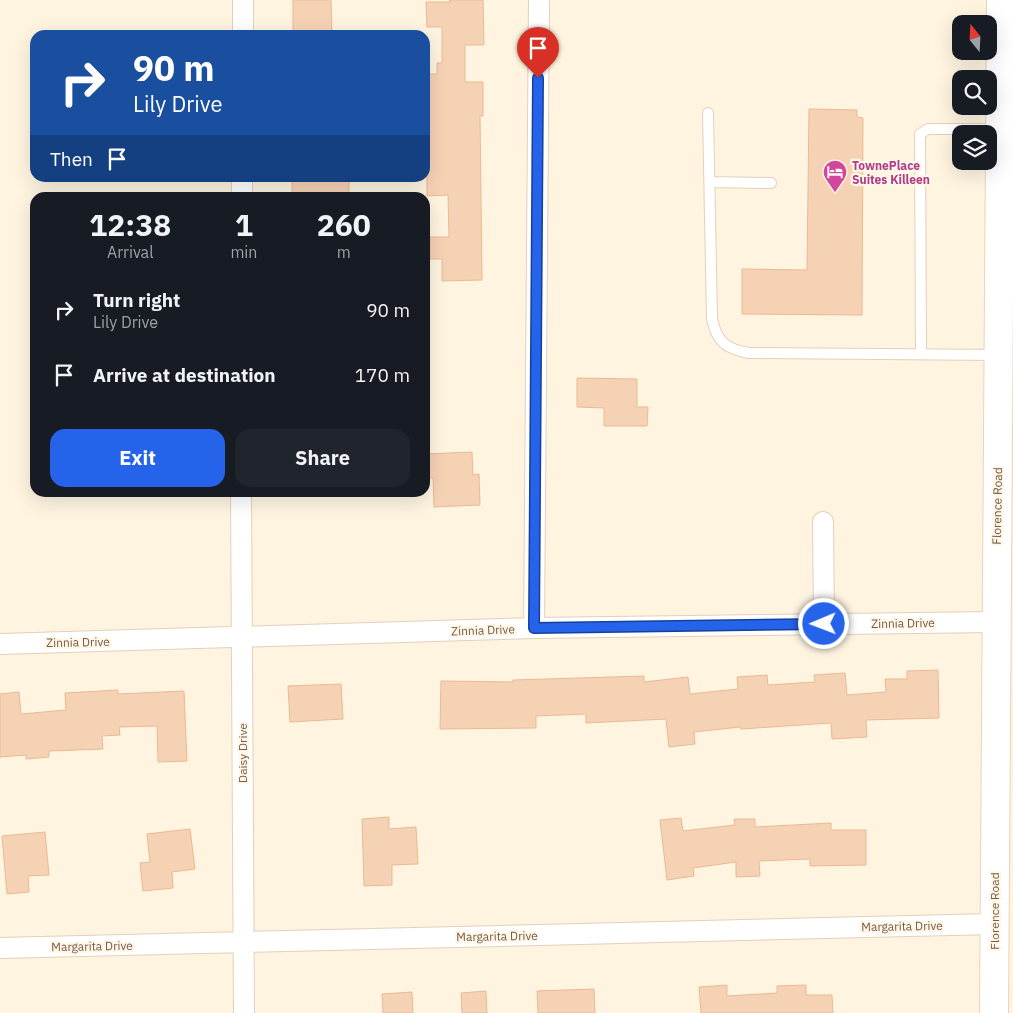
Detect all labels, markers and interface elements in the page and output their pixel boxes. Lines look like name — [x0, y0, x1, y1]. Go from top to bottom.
north arrow — [952, 15, 998, 60]
map controls — [952, 15, 997, 170]
pin — [517, 27, 559, 78]
icon: arrive — [524, 34, 552, 62]
text: 90 m — [133, 45, 215, 91]
icon: right — [50, 50, 115, 115]
button: search — [952, 70, 997, 115]
text: Lily Drive — [133, 89, 223, 118]
button: layers — [952, 125, 997, 170]
icon: arrive — [103, 145, 131, 173]
text: Then — [50, 147, 93, 171]
place label: TownePlace Suites Killeen — [852, 158, 930, 187]
hotel icon: TownePlace Suites Killeen — [822, 159, 848, 193]
text: 12:38 — [89, 205, 171, 244]
text: 1 — [235, 205, 253, 244]
text: 260 — [317, 205, 371, 244]
text: Arrival — [107, 242, 154, 262]
text: min — [230, 242, 257, 262]
text: m — [337, 242, 351, 262]
text: Turn right — [93, 288, 180, 312]
icon: right — [50, 296, 78, 324]
text: 90 m — [366, 298, 410, 322]
text: Lily Drive — [93, 312, 158, 332]
icon: arrive — [50, 361, 78, 389]
text: Arrive at destination — [93, 363, 276, 387]
text: 170 m — [355, 363, 410, 387]
button: Exit — [50, 429, 225, 487]
button: Share — [235, 429, 410, 487]
street label: Florence Road — [989, 467, 1005, 545]
position arrow — [797, 597, 849, 649]
street label: Zinnia Drive — [871, 615, 935, 631]
street label: Zinnia Drive — [451, 621, 515, 639]
street label: Zinnia Drive — [46, 634, 110, 650]
street label: Daisy Drive — [235, 723, 250, 783]
street label: Florence Road — [987, 872, 1002, 950]
street label: Margarita Drive — [861, 918, 943, 934]
street label: Margarita Drive — [456, 928, 538, 944]
street label: Margarita Drive — [51, 938, 133, 954]

